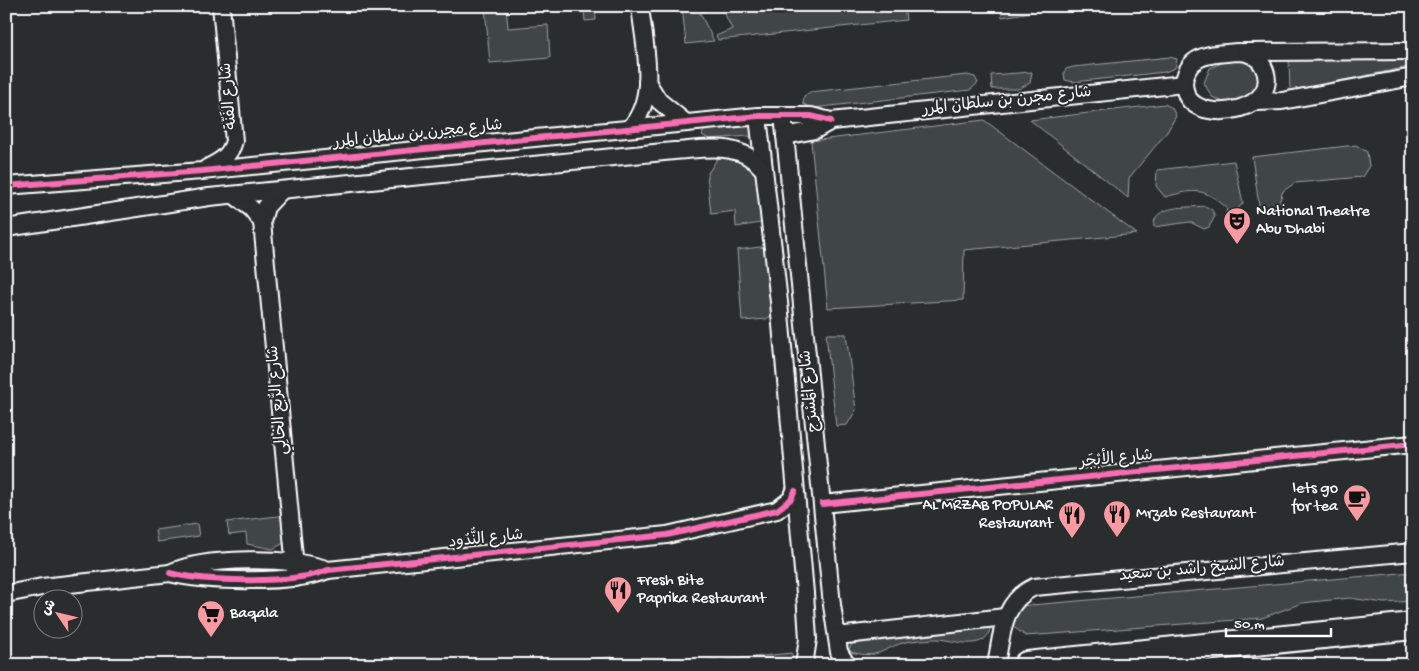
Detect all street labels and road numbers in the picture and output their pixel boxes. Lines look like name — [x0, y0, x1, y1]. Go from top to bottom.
street label: شارع الفَنّة — [215, 62, 242, 130]
street label: شارع مجرن بن سلطان المرر — [919, 84, 1093, 121]
street label: شارع مجرن بن سلطان المرر — [330, 117, 504, 154]
street label: شارع الرُّبع الخالِي — [263, 344, 295, 456]
street label: شارع المَسْرَج — [797, 349, 825, 433]
street label: شارع الأبْجَر — [1076, 443, 1154, 474]
street label: شارع النُّدُود — [447, 521, 524, 553]
street label: شارع الشيخ راشد بن سعيد — [1118, 553, 1286, 587]

